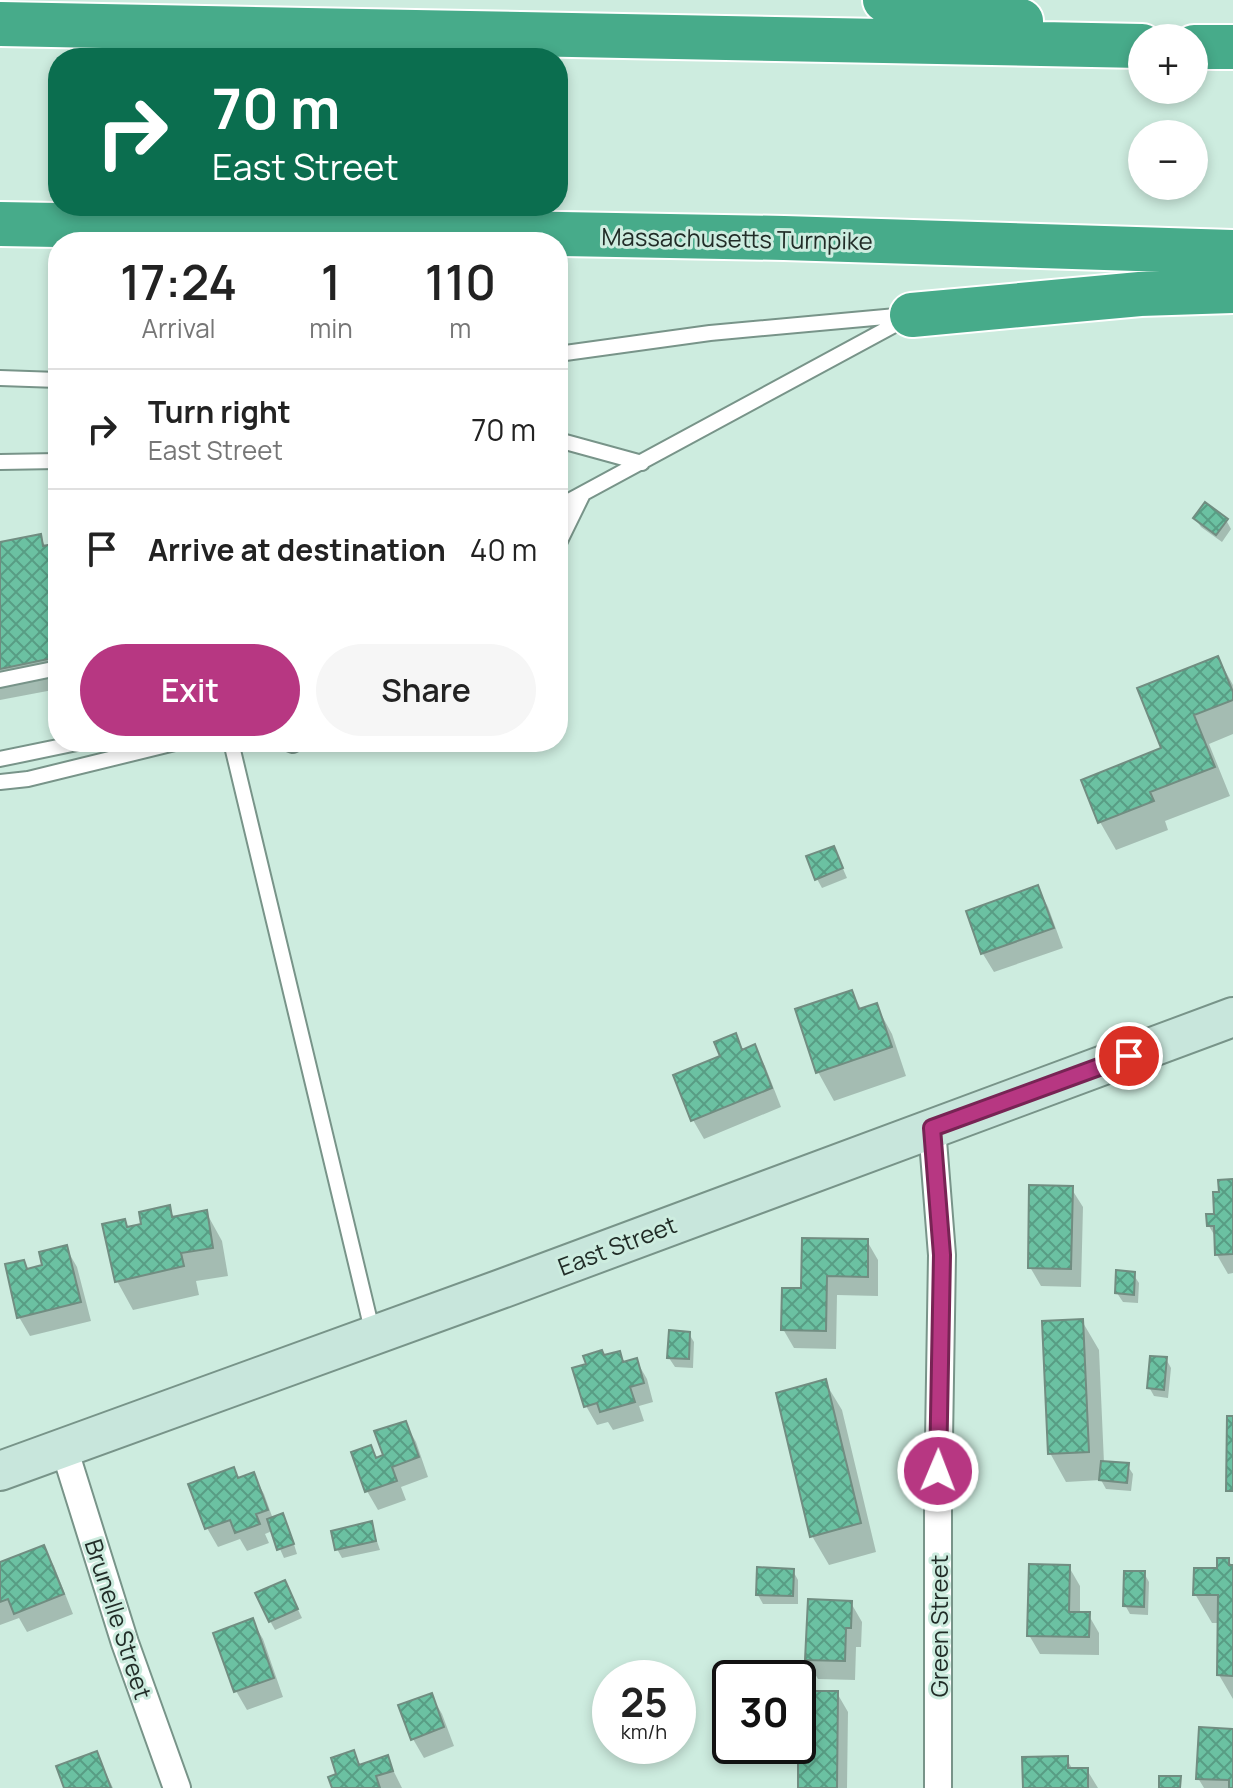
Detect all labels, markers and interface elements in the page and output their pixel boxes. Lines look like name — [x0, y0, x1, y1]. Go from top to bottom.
map controls — [1128, 24, 1208, 200]
button: + — [1128, 24, 1208, 104]
text: 70 m — [212, 69, 340, 146]
icon: right — [80, 80, 184, 184]
button: − — [1128, 120, 1208, 200]
text: East Street — [212, 142, 399, 191]
street label: Massachusetts Turnpike — [601, 219, 873, 257]
text: 17:24 — [120, 249, 237, 314]
text: 1 — [321, 249, 341, 314]
text: 110 — [425, 249, 496, 314]
text: Arrival — [141, 310, 216, 346]
text: min — [309, 310, 353, 346]
text: m — [449, 310, 471, 346]
text: Turn right — [148, 391, 291, 432]
icon: right — [80, 407, 124, 451]
text: 70 m — [471, 409, 536, 450]
text: East Street — [148, 432, 283, 468]
icon: arrive — [80, 527, 124, 571]
text: Arrive at destination — [148, 529, 446, 570]
text: 40 m — [470, 529, 537, 570]
button: Exit — [80, 644, 300, 736]
button: Share — [316, 644, 536, 736]
pin — [1095, 1022, 1163, 1090]
icon: arrive — [1107, 1034, 1151, 1078]
street label: East Street — [553, 1207, 681, 1283]
position arrow — [896, 1429, 980, 1513]
street label: Brunelle Street — [78, 1535, 160, 1703]
street label: Green Street — [922, 1555, 955, 1697]
speed limit sign: 30 — [712, 1660, 816, 1764]
text: 25 — [620, 1674, 668, 1729]
text: km/h — [621, 1718, 667, 1745]

